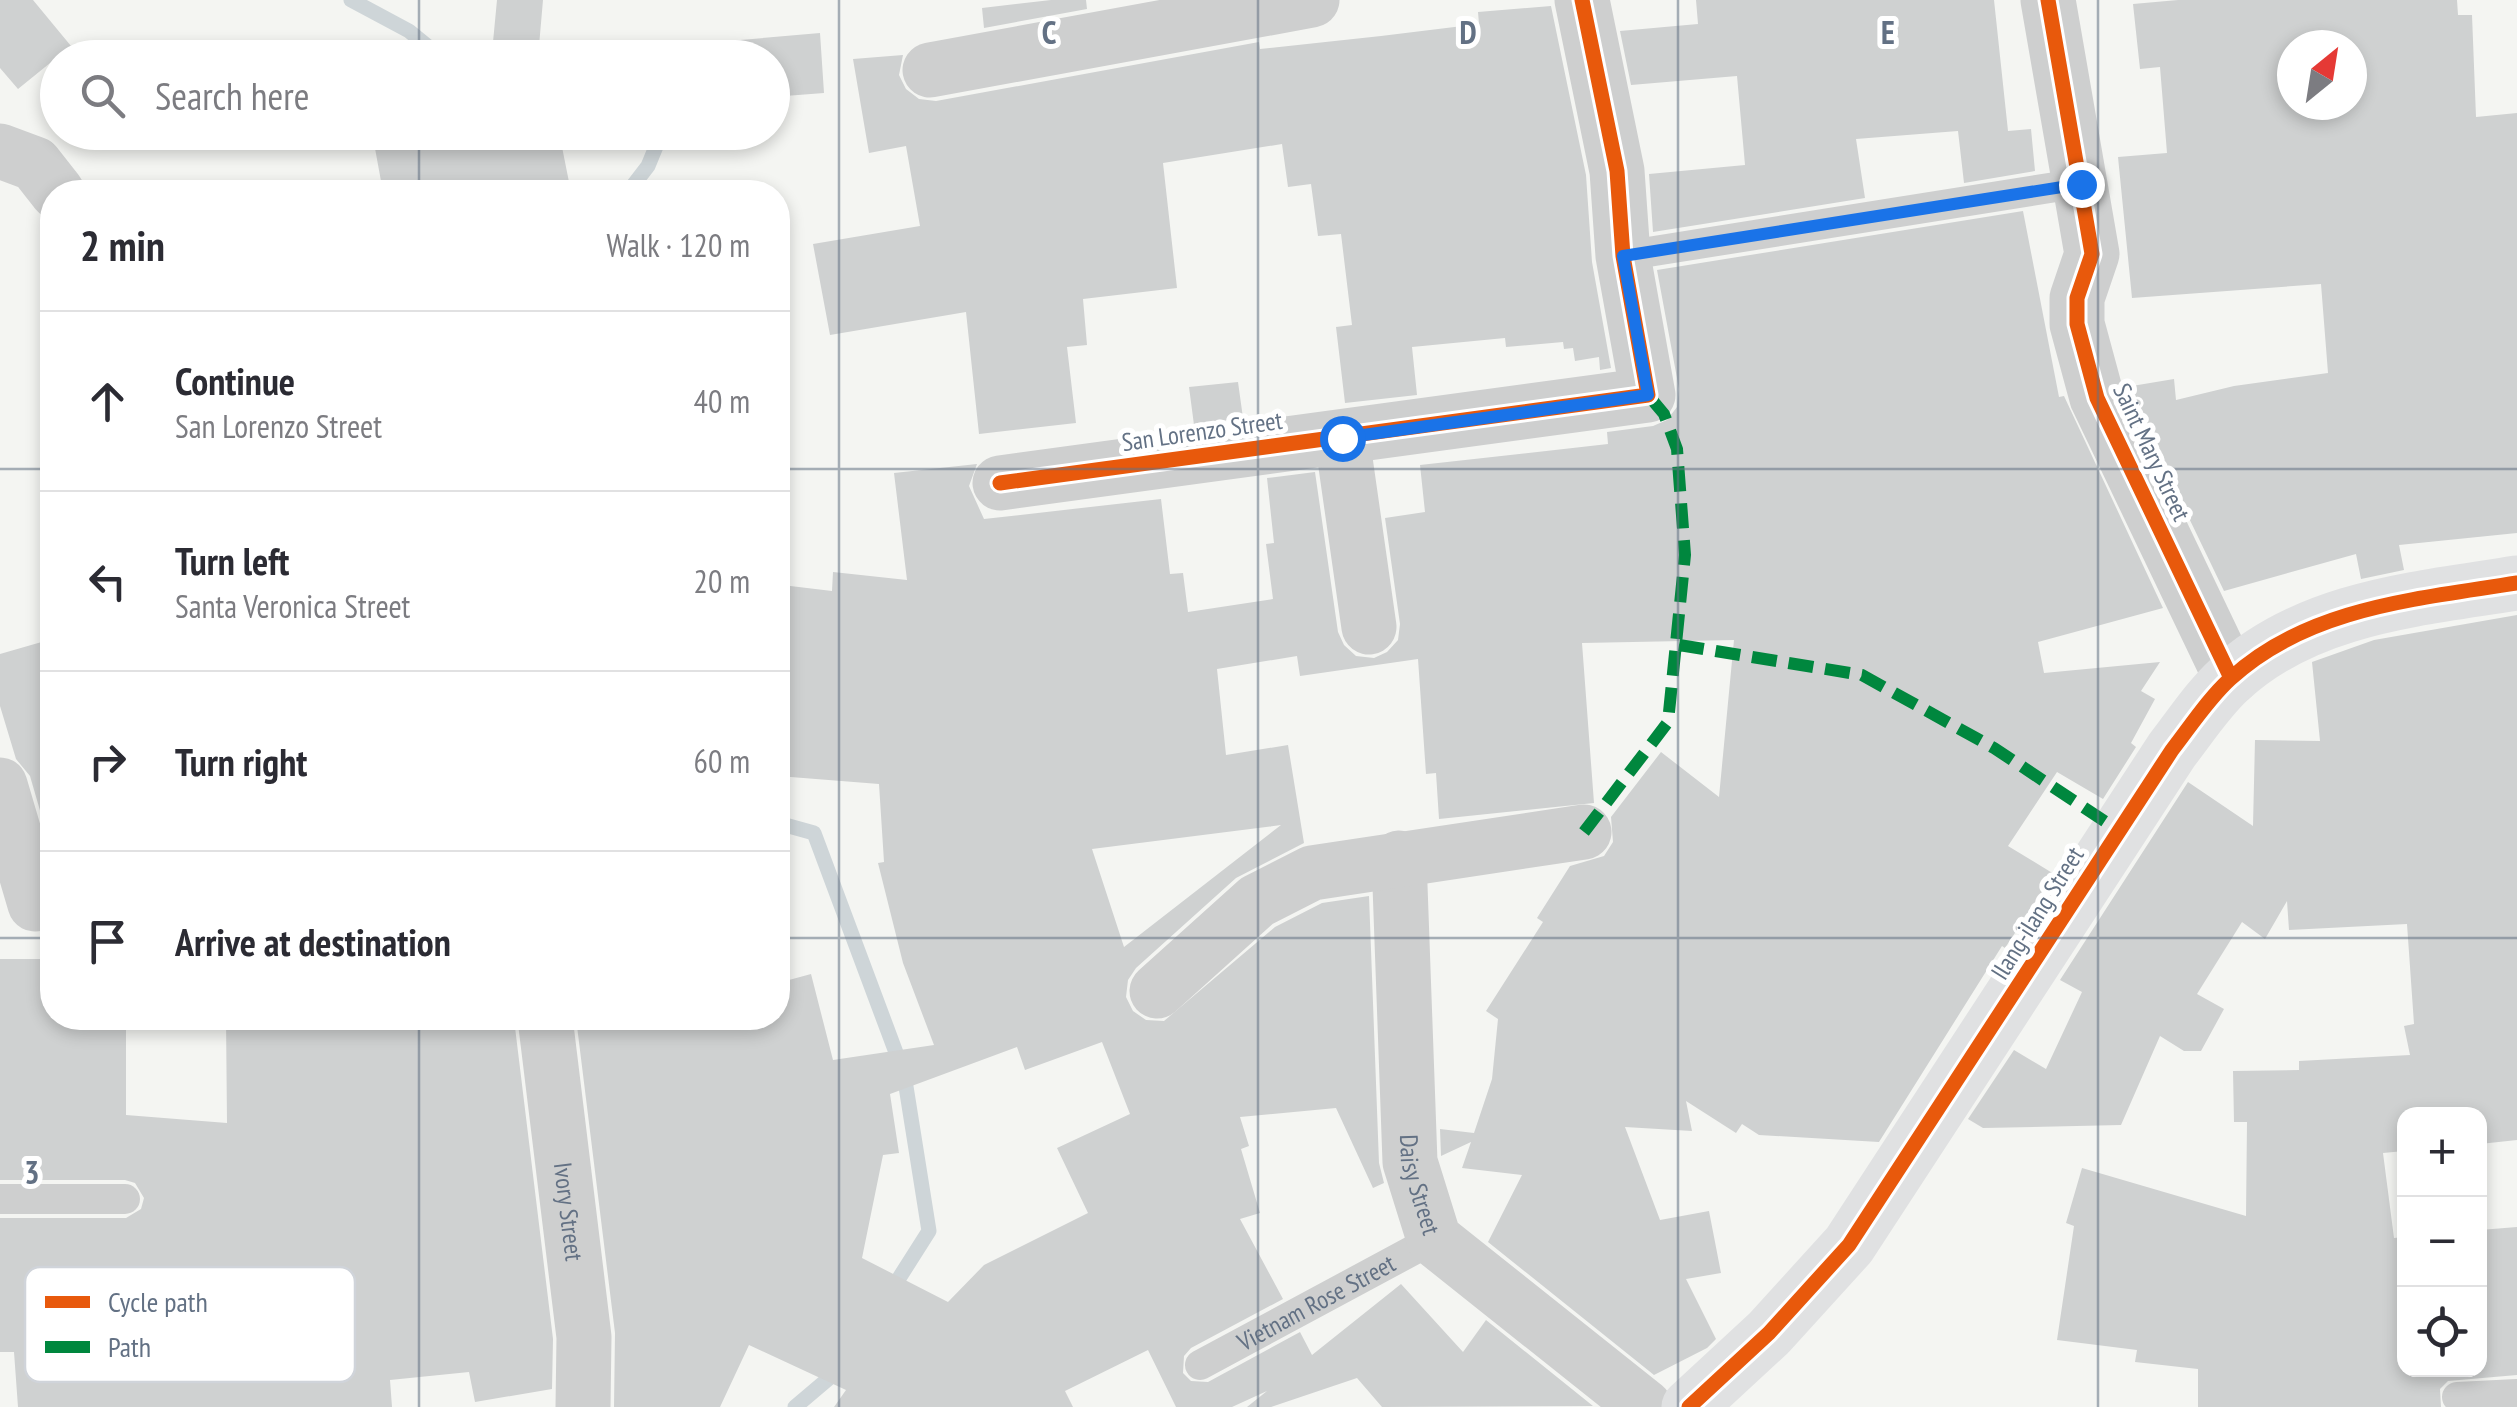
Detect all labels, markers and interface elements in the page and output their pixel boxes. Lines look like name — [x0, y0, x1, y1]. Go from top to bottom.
text: C — [1042, 11, 1057, 53]
text: D — [1459, 11, 1477, 53]
text: E — [1881, 11, 1895, 53]
north arrow — [2277, 30, 2367, 120]
search box — [40, 40, 790, 150]
icon: search — [75, 68, 130, 123]
text: Search here — [155, 71, 309, 120]
route end — [2059, 162, 2105, 208]
text: 2 min — [80, 218, 165, 273]
text: Walk · 120 m — [606, 224, 750, 266]
text: Continue — [175, 356, 295, 405]
icon: ahead — [80, 374, 135, 429]
street label: Saint Mary Street — [2106, 378, 2198, 526]
text: 40 m — [694, 380, 750, 422]
street label: San Lorenzo Street — [1120, 404, 1284, 458]
text: San Lorenzo Street — [175, 405, 382, 447]
route start — [1320, 416, 1366, 462]
text: Turn left — [175, 536, 289, 585]
icon: left — [80, 554, 135, 609]
text: 20 m — [694, 560, 750, 602]
text: Santa Veronica Street — [175, 585, 410, 627]
icon: right — [80, 734, 135, 789]
text: Turn right — [175, 737, 307, 786]
text: 60 m — [694, 740, 750, 782]
street label: Ilang-ilang Street — [1983, 840, 2091, 985]
icon: arrive — [80, 914, 135, 969]
text: Arrive at destination — [175, 917, 451, 966]
map controls — [2397, 1107, 2487, 1377]
button: + — [2397, 1107, 2487, 1197]
street label: Daisy Street — [1393, 1134, 1448, 1239]
text: 3 — [24, 1151, 40, 1193]
street label: Ivory Street — [547, 1160, 591, 1263]
button: − — [2397, 1197, 2487, 1287]
street label: Vietnam Rose Street — [1231, 1247, 1401, 1358]
legend — [25, 1267, 355, 1382]
text: Cycle path — [108, 1283, 208, 1320]
button: locate — [2397, 1287, 2487, 1377]
text: Path — [108, 1328, 151, 1365]

